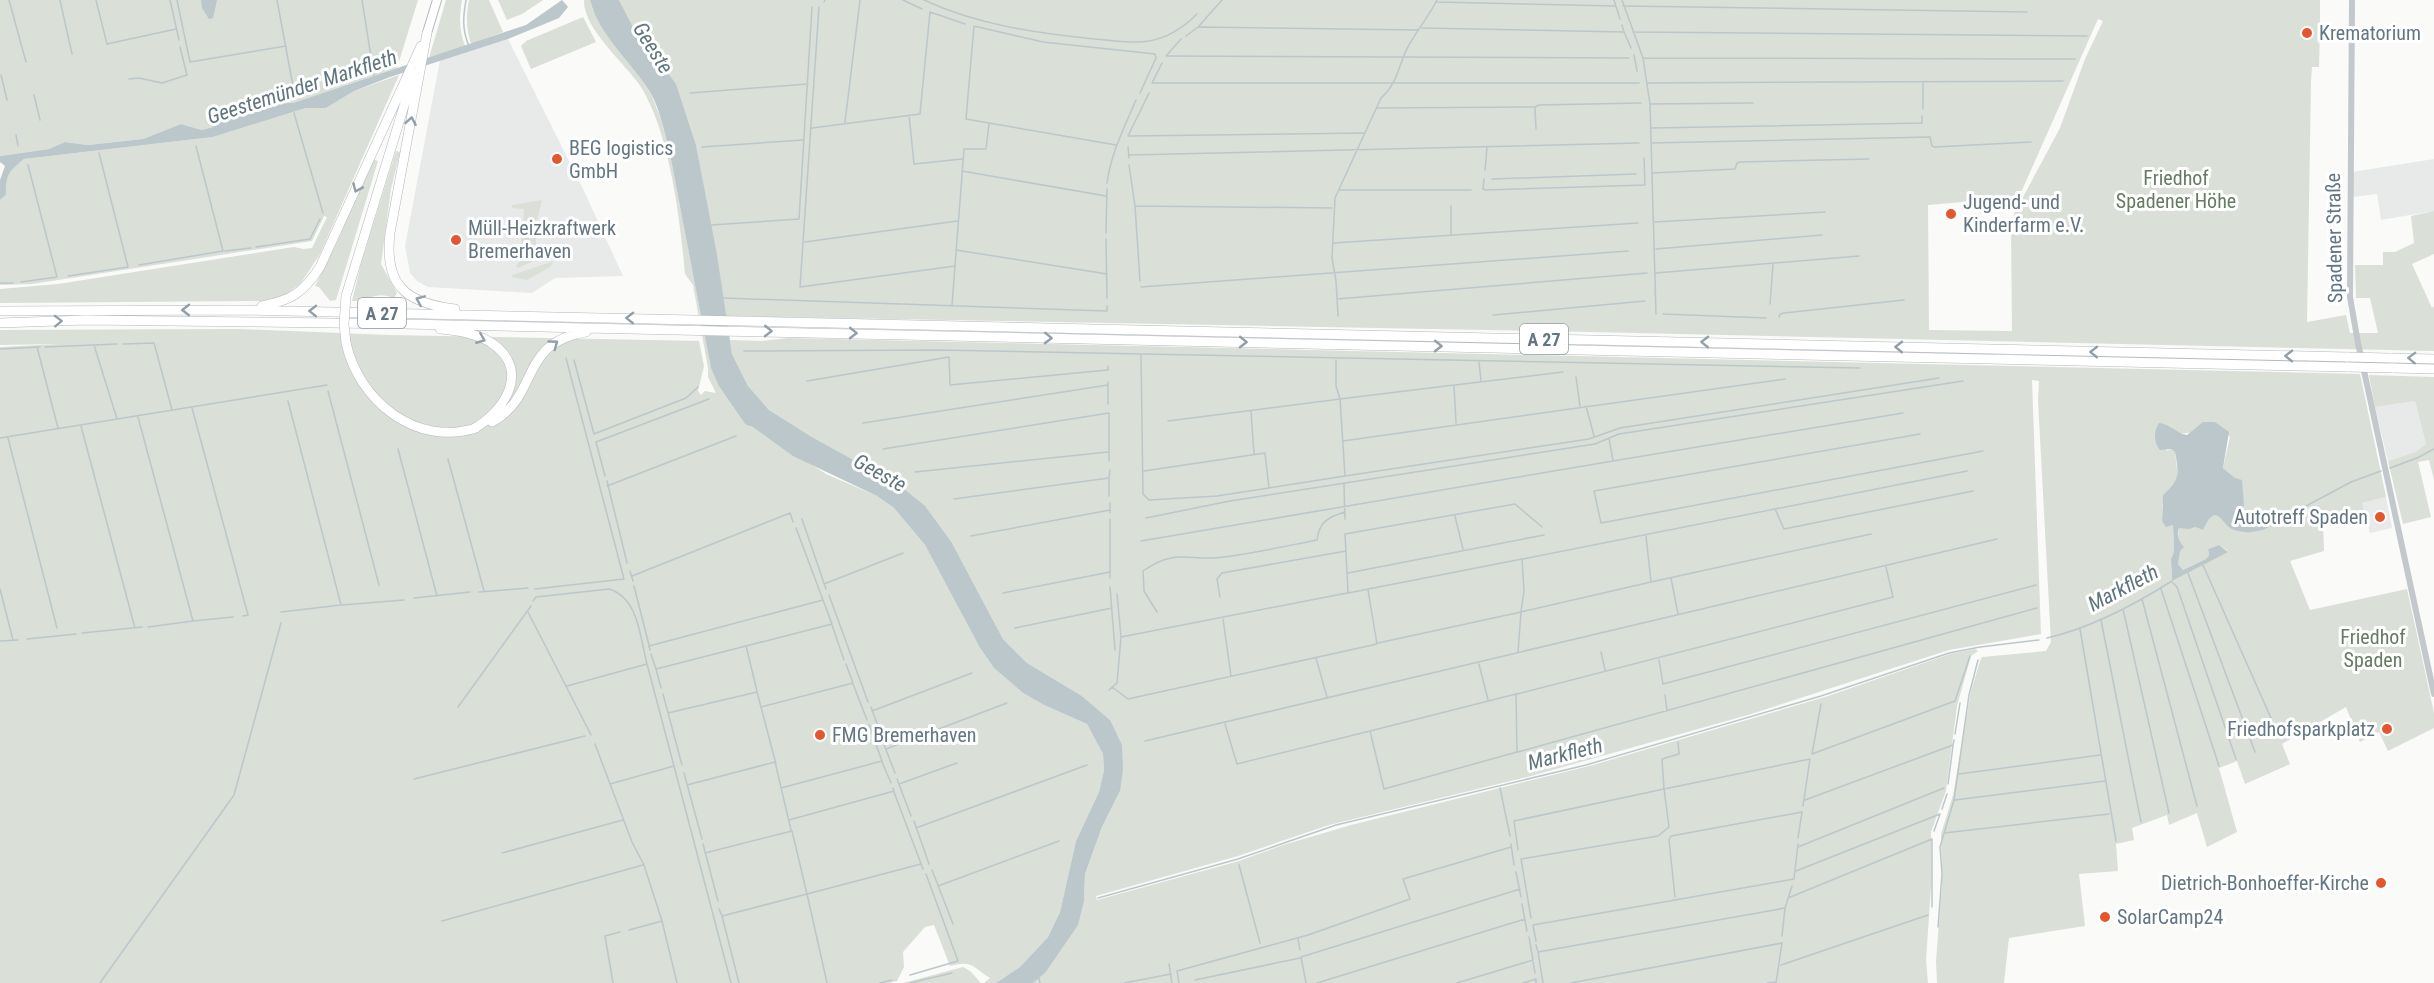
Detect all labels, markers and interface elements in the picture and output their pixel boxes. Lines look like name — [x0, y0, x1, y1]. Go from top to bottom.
water label: Geeste — [628, 18, 678, 78]
place label: Krematorium — [2319, 21, 2421, 45]
marker: Krematorium — [2300, 26, 2314, 40]
water label: Geestemünder Markfleth — [204, 45, 400, 129]
one-way arrow — [404, 117, 416, 126]
place label: BEG logistics GmbH — [569, 136, 673, 183]
marker: BEG logistics GmbH — [550, 152, 564, 166]
park label: Friedhof Spadener Höhe — [2116, 166, 2236, 213]
street label: Spadener Straße — [2321, 173, 2347, 303]
one-way arrow — [352, 182, 364, 193]
place label: Jugend- und Kinderfarm e.V. — [1963, 190, 2084, 237]
marker: Jugend- und Kinderfarm e.V. — [1944, 207, 1958, 221]
place label: Müll-Heizkraftwerk Bremerhaven — [468, 216, 616, 263]
marker: Müll-Heizkraftwerk Bremerhaven — [449, 233, 463, 247]
one-way arrow — [415, 295, 426, 307]
road number: A 27 — [358, 298, 406, 328]
one-way arrow — [182, 304, 191, 316]
one-way arrow — [308, 305, 317, 318]
one-way arrow — [625, 312, 634, 324]
one-way arrow — [54, 314, 63, 327]
road number: A 27 — [1520, 324, 1568, 354]
one-way arrow — [763, 325, 772, 337]
one-way arrow — [848, 327, 857, 339]
one-way arrow — [476, 331, 486, 344]
one-way arrow — [1043, 331, 1052, 344]
one-way arrow — [1238, 335, 1247, 348]
one-way arrow — [1700, 336, 1709, 349]
one-way arrow — [547, 340, 558, 351]
one-way arrow — [1433, 340, 1442, 352]
one-way arrow — [1895, 341, 1904, 353]
one-way arrow — [2090, 345, 2099, 358]
one-way arrow — [2285, 349, 2294, 362]
one-way arrow — [2408, 352, 2417, 365]
water label: Geeste — [850, 449, 910, 497]
place label: Autotreff Spaden — [2234, 505, 2368, 529]
marker: Autotreff Spaden — [2373, 510, 2387, 524]
water label: Markfleth — [2084, 560, 2162, 616]
park label: Friedhof Spaden — [2340, 625, 2406, 672]
place label: Friedhofsparkplatz — [2227, 717, 2375, 741]
marker: Friedhofsparkplatz — [2380, 722, 2394, 736]
place label: FMG Bremerhaven — [832, 723, 976, 747]
marker: FMG Bremerhaven — [813, 728, 827, 742]
water label: Markfleth — [1525, 733, 1605, 775]
place label: Dietrich-Bonhoeffer-Kirche — [2161, 871, 2369, 895]
marker: Dietrich-Bonhoeffer-Kirche — [2374, 876, 2388, 890]
place label: SolarCamp24 — [2117, 905, 2223, 929]
marker: SolarCamp24 — [2098, 910, 2112, 924]

